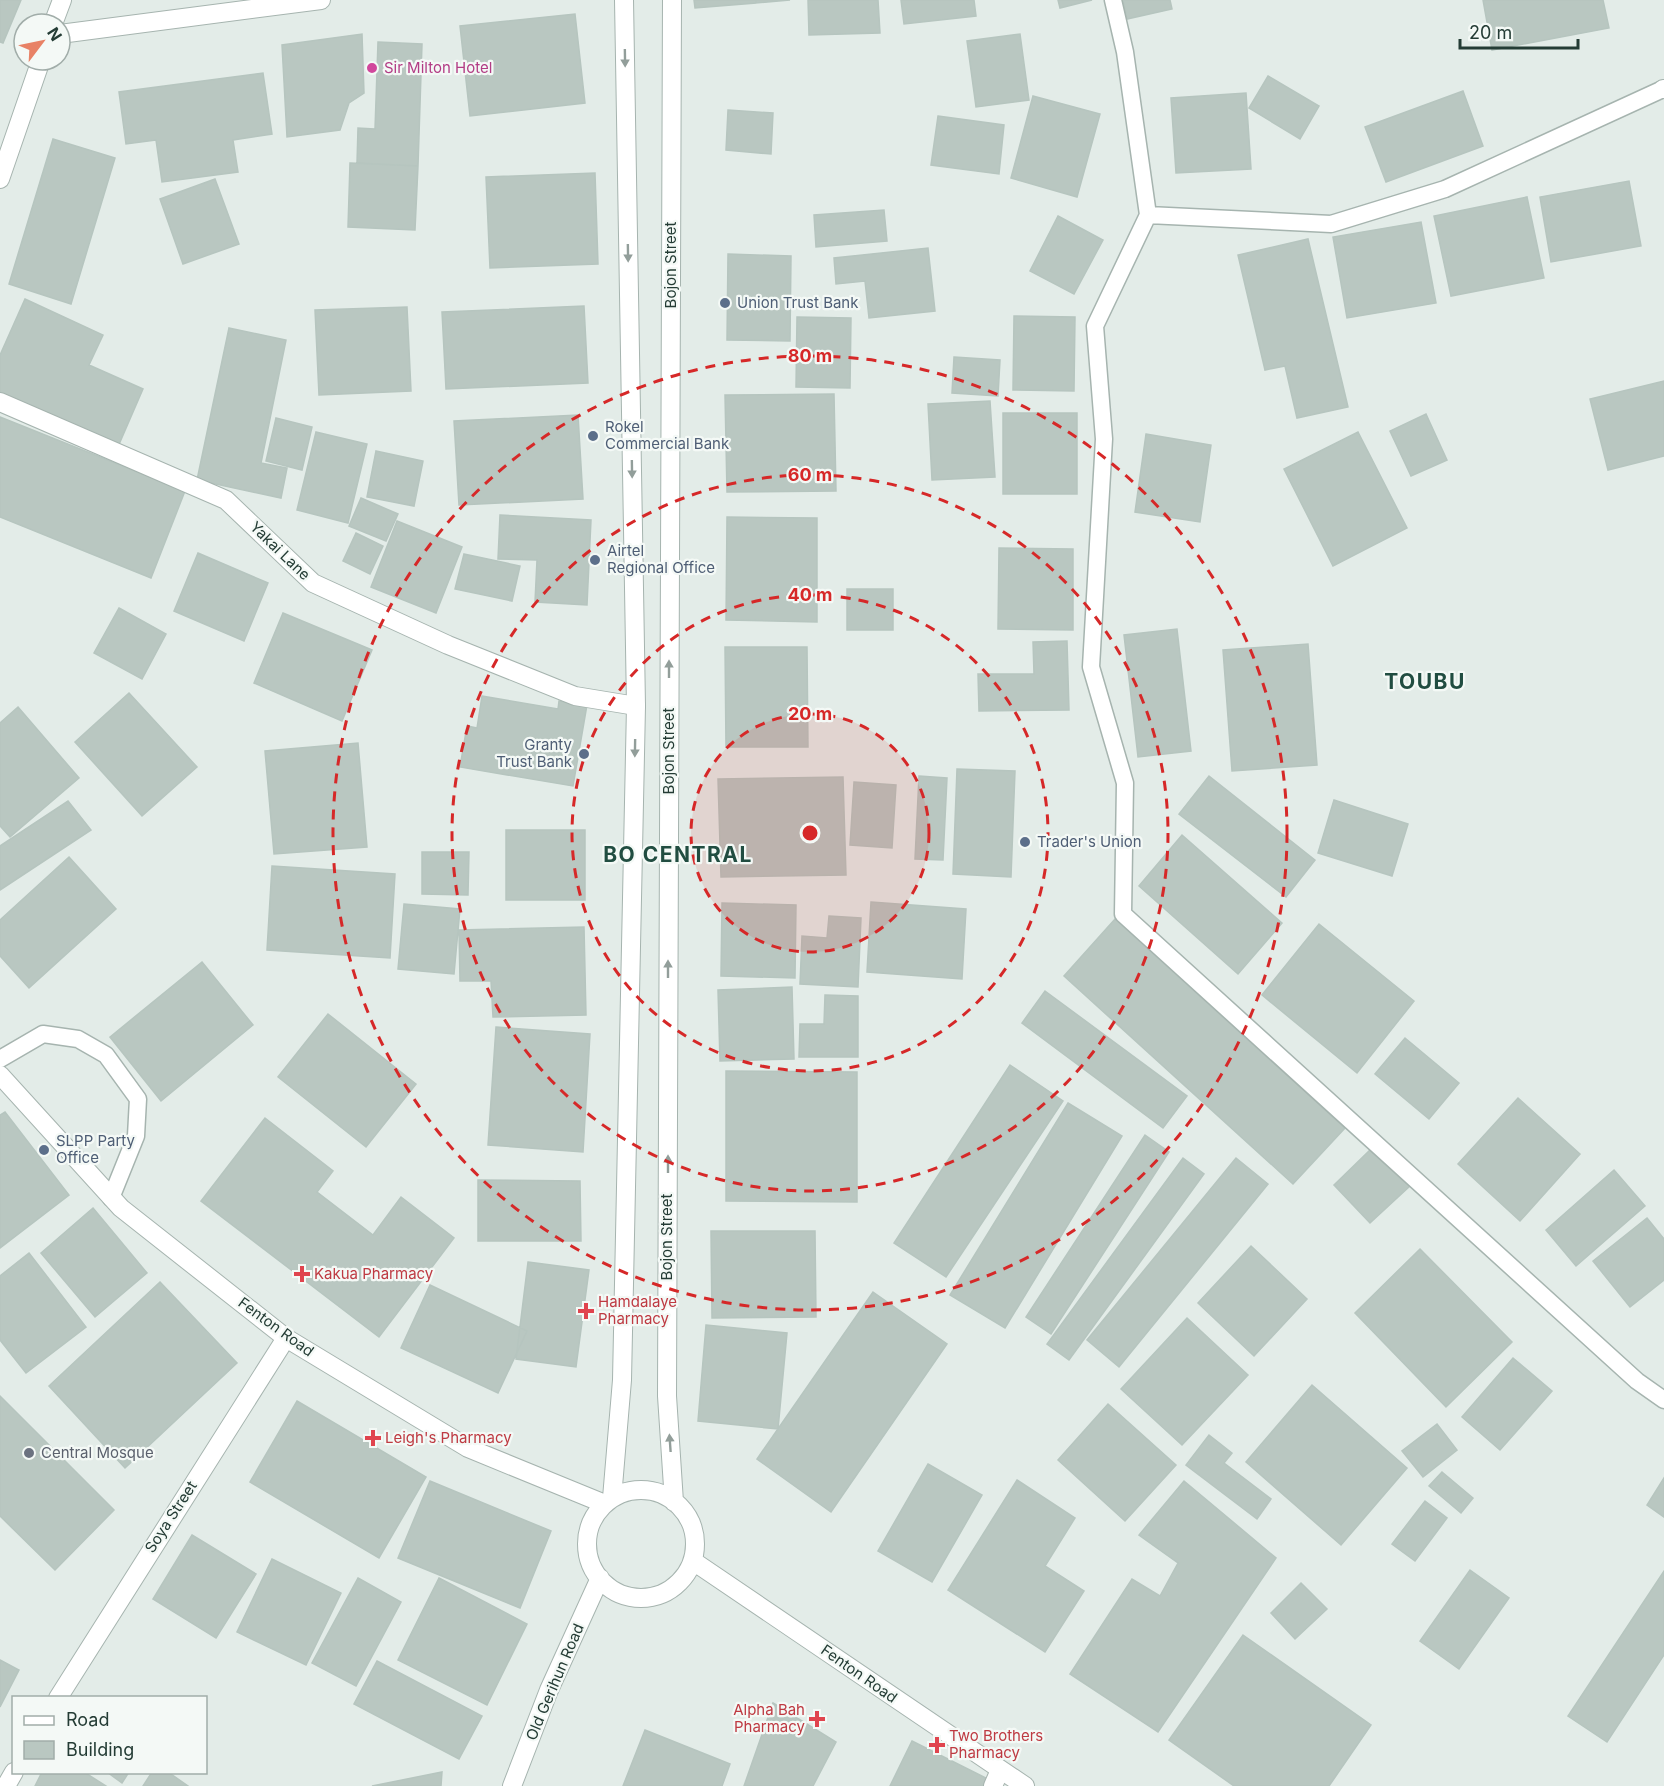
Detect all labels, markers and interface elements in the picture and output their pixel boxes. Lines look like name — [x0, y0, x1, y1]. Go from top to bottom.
north arrow — [12, 12, 72, 72]
scale bar — [1460, 12, 1578, 50]
text: 20 m — [1469, 22, 1512, 43]
text: N — [43, 24, 66, 45]
one-way arrow — [620, 49, 629, 68]
place label: Sir Milton Hotel — [384, 58, 492, 77]
marker: Sir Milton Hotel — [365, 61, 379, 75]
street label: Bojon Street — [661, 221, 680, 308]
one-way arrow — [623, 244, 633, 263]
place label: Union Trust Bank — [737, 293, 859, 312]
marker: Union Trust Bank — [718, 296, 732, 310]
text: 80 m — [788, 345, 832, 366]
place label: Rokel Commercial Bank — [605, 417, 730, 453]
marker: Rokel Commercial Bank — [586, 429, 600, 443]
one-way arrow — [627, 460, 636, 479]
text: 60 m — [788, 464, 832, 485]
street label: Yakai Lane — [246, 517, 314, 584]
place label: Airtel Regional Office — [607, 541, 715, 577]
marker: Airtel Regional Office — [588, 553, 602, 567]
text: 40 m — [788, 584, 833, 605]
one-way arrow — [664, 660, 674, 679]
district label: TOUBU — [1384, 669, 1466, 694]
text: 20 m — [788, 703, 832, 724]
street label: Bojon Street — [659, 707, 678, 794]
place label: Granty Trust Bank — [496, 735, 573, 771]
one-way arrow — [630, 739, 640, 758]
marker: Granty Trust Bank — [577, 747, 591, 761]
centre of rings — [800, 823, 820, 843]
place label: Trader's Union — [1037, 832, 1142, 851]
marker: Trader's Union — [1018, 835, 1032, 849]
district label: BO CENTRAL — [603, 842, 753, 867]
one-way arrow — [663, 960, 673, 979]
place label: SLPP Party Office — [56, 1131, 136, 1167]
marker: SLPP Party Office — [37, 1143, 51, 1157]
one-way arrow — [663, 1155, 673, 1174]
street label: Bojon Street — [657, 1193, 676, 1280]
place label: Kakua Pharmacy — [314, 1264, 434, 1283]
marker: Kakua Pharmacy — [295, 1267, 309, 1281]
place label: Hamdalaye Pharmacy — [598, 1292, 677, 1328]
street label: Fenton Road — [235, 1293, 318, 1360]
marker: Hamdalaye Pharmacy — [579, 1304, 593, 1318]
place label: Leigh's Pharmacy — [385, 1428, 512, 1447]
marker: Leigh's Pharmacy — [366, 1431, 380, 1445]
one-way arrow — [665, 1434, 675, 1453]
place label: Central Mosque — [41, 1443, 154, 1462]
marker: Central Mosque — [22, 1446, 36, 1460]
street label: Soya Street — [140, 1477, 201, 1556]
street label: Old Gerihun Road — [521, 1621, 588, 1743]
street label: Fenton Road — [817, 1640, 901, 1707]
legend — [12, 1696, 207, 1774]
place label: Alpha Bah Pharmacy — [733, 1700, 806, 1736]
text: Road — [66, 1709, 109, 1730]
marker: Alpha Bah Pharmacy — [810, 1712, 824, 1726]
place label: Two Brothers Pharmacy — [949, 1726, 1043, 1762]
marker: Two Brothers Pharmacy — [930, 1738, 944, 1752]
text: Building — [66, 1739, 134, 1760]

